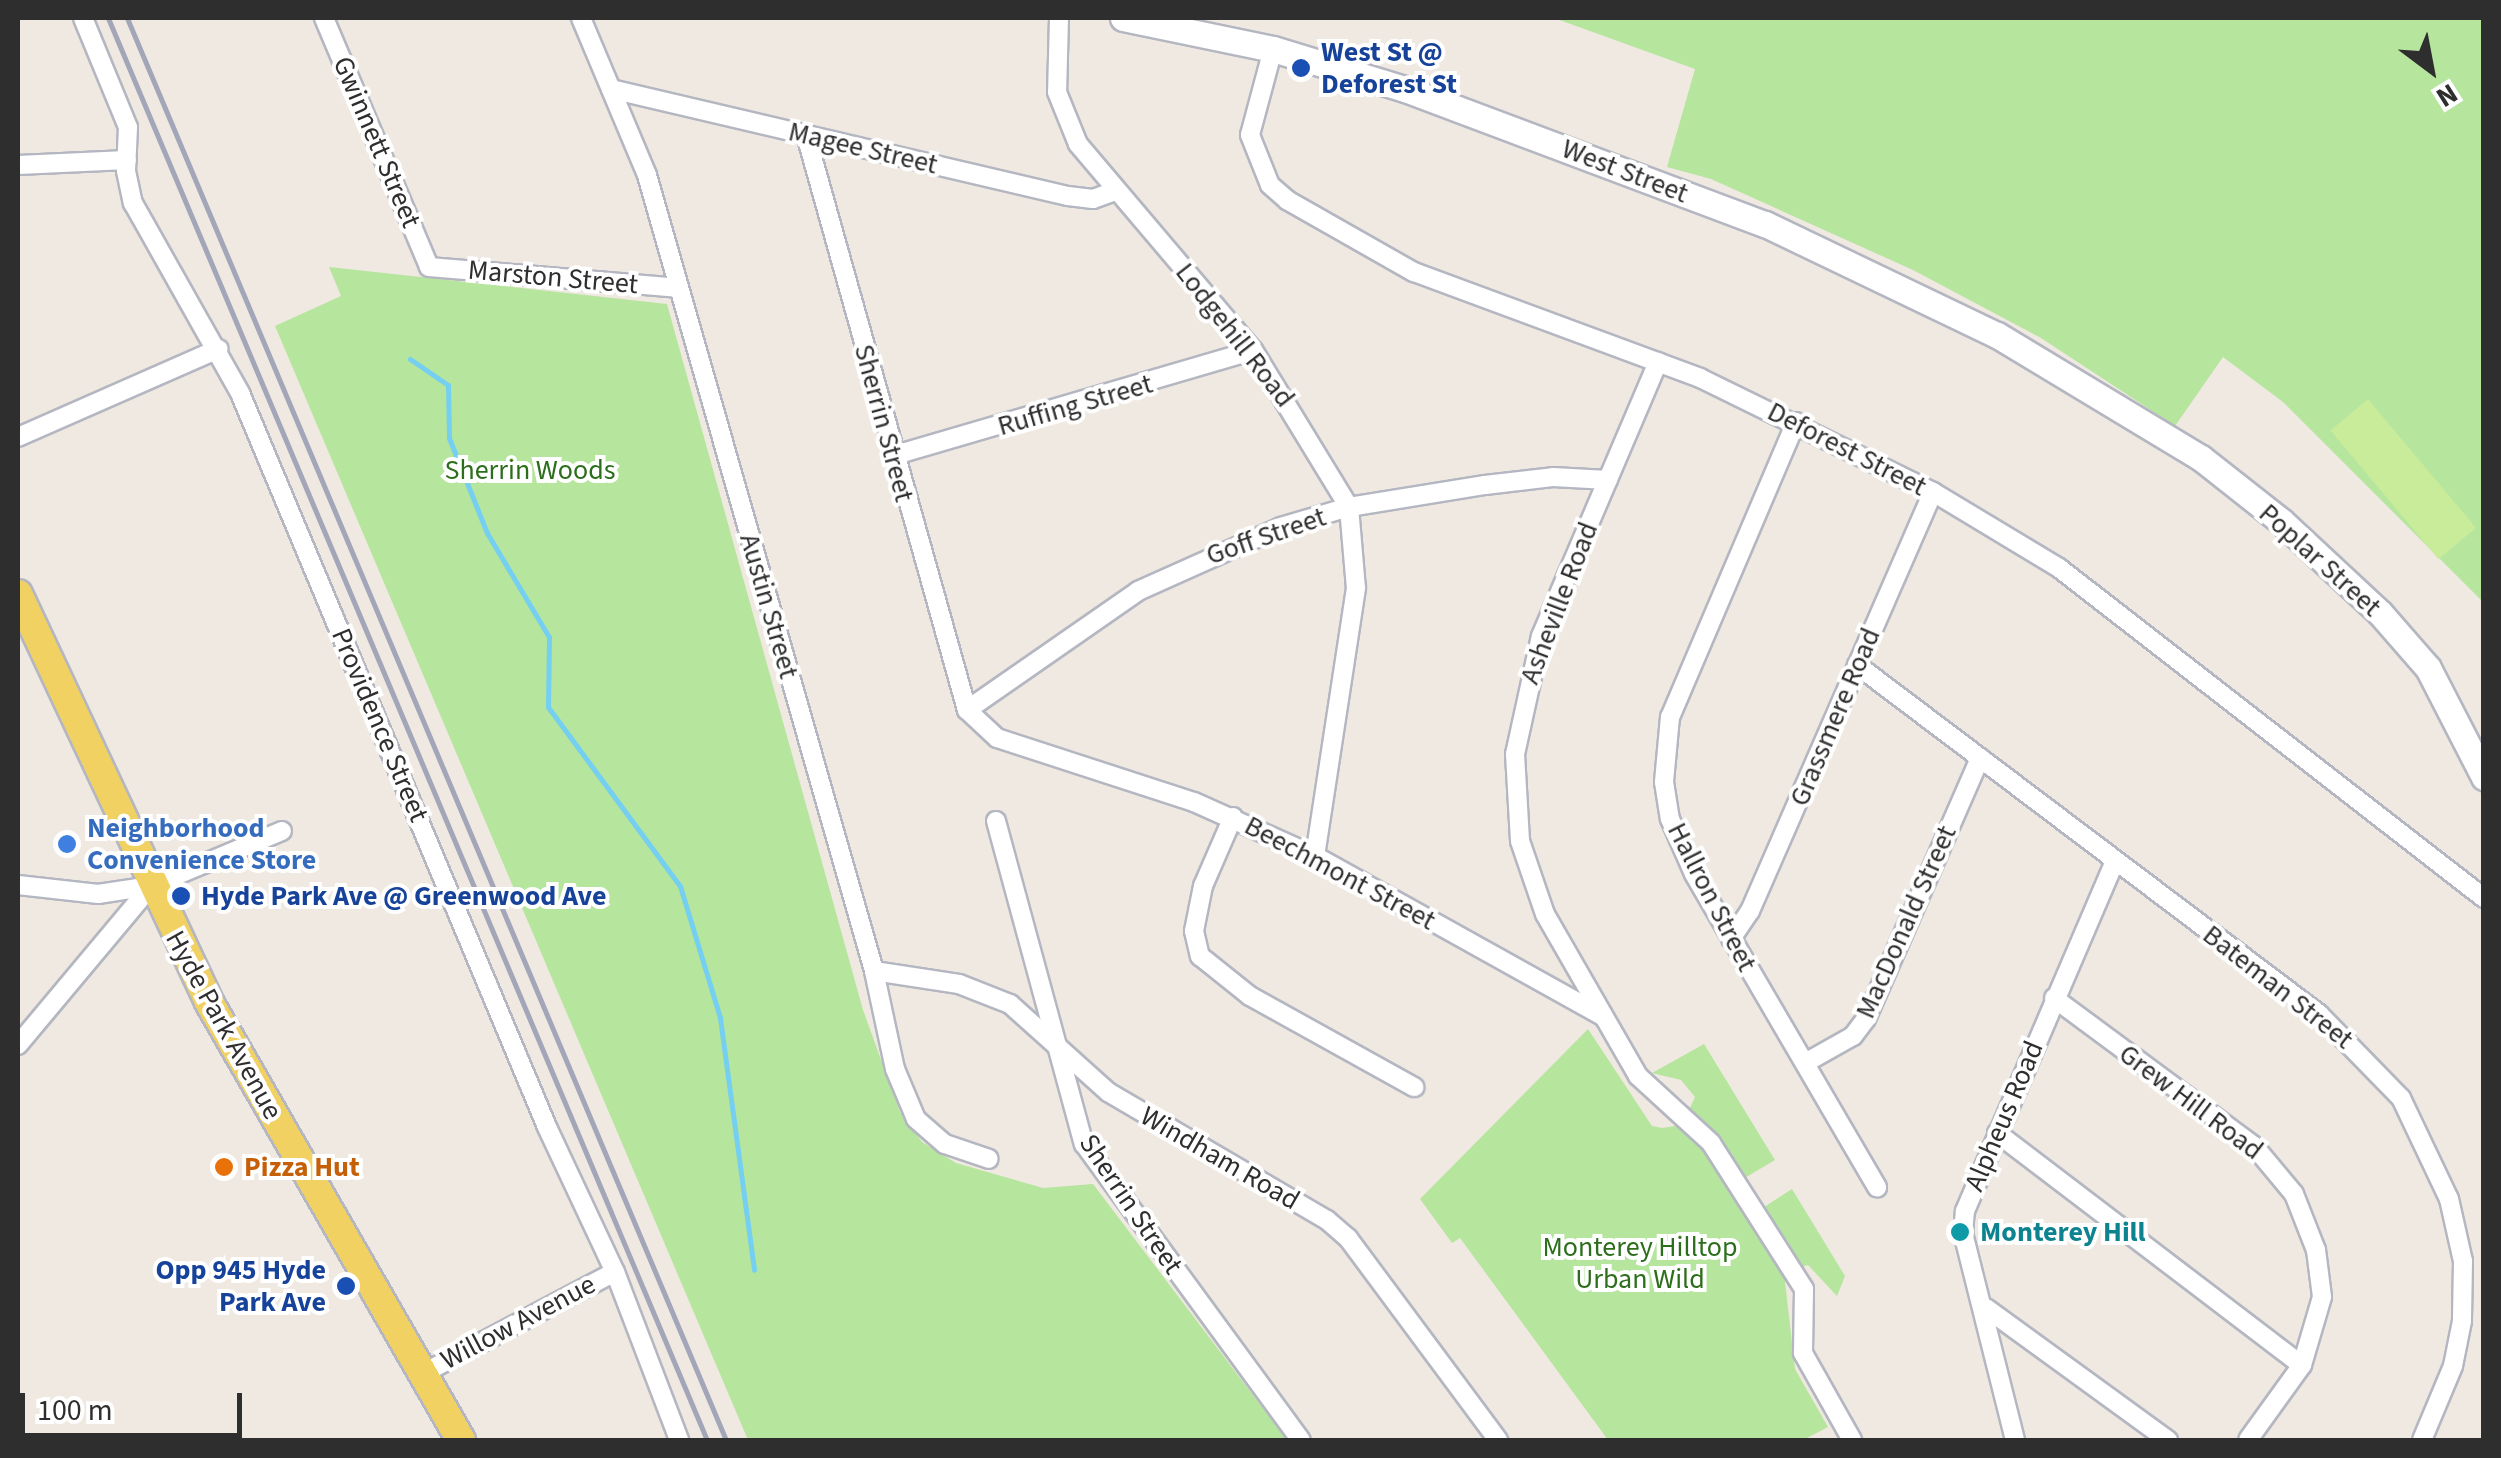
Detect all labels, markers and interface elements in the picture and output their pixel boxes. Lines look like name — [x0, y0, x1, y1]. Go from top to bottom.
north arrow — [2381, 20, 2481, 120]
place label: West St @ Deforest St — [1321, 35, 1457, 101]
street label: Gwinnett Street — [326, 51, 428, 233]
marker: West St @ Deforest St — [1290, 57, 1312, 79]
text: N — [2428, 74, 2465, 117]
street label: Magee Street — [785, 115, 941, 181]
street label: West Street — [1557, 132, 1693, 210]
street label: Marston Street — [467, 253, 639, 301]
street label: Lodgehill Road — [1168, 256, 1302, 414]
street label: Sherrin Street — [847, 341, 921, 505]
street label: Ruffing Street — [994, 367, 1156, 443]
street label: Deforest Street — [1762, 395, 1932, 503]
park label: Sherrin Woods — [445, 453, 615, 487]
street label: Poplar Street — [2252, 496, 2388, 624]
street label: Goff Street — [1202, 500, 1330, 572]
street label: Asheville Road — [1513, 517, 1605, 689]
street label: Austin Street — [732, 530, 806, 682]
street label: Providence Street — [324, 623, 436, 827]
street label: Grassmere Road — [1782, 623, 1888, 811]
street label: Beechmont Street — [1239, 809, 1441, 937]
place label: Neighborhood Convenience Store — [87, 811, 316, 877]
street label: Hallron Street — [1660, 817, 1764, 977]
street label: MacDonald Street — [1848, 820, 1964, 1024]
marker: Neighborhood Convenience Store — [56, 833, 78, 855]
place label: Hyde Park Ave @ Greenwood Ave — [201, 879, 606, 913]
marker: Hyde Park Ave @ Greenwood Ave — [170, 885, 192, 907]
street label: Bateman Street — [2196, 918, 2360, 1056]
street label: Hyde Park Avenue — [158, 925, 290, 1125]
street label: Alpheus Road — [1957, 1036, 2051, 1196]
street label: Grew Hill Road — [2112, 1037, 2270, 1167]
street label: Windham Road — [1135, 1099, 1305, 1217]
street label: Sherrin Street — [1072, 1128, 1190, 1280]
place label: Pizza Hut — [244, 1150, 360, 1184]
marker: Pizza Hut — [213, 1156, 235, 1178]
place label: Monterey Hill — [1980, 1215, 2146, 1249]
marker: Monterey Hill — [1949, 1221, 1971, 1243]
park label: Monterey Hilltop Urban Wild — [1542, 1230, 1738, 1296]
place label: Opp 945 Hyde Park Ave — [155, 1253, 326, 1319]
street label: Willow Avenue — [435, 1267, 601, 1377]
marker: Opp 945 Hyde Park Ave — [335, 1275, 357, 1297]
scale bar — [25, 1373, 248, 1435]
text: 100 m — [37, 1389, 113, 1432]

